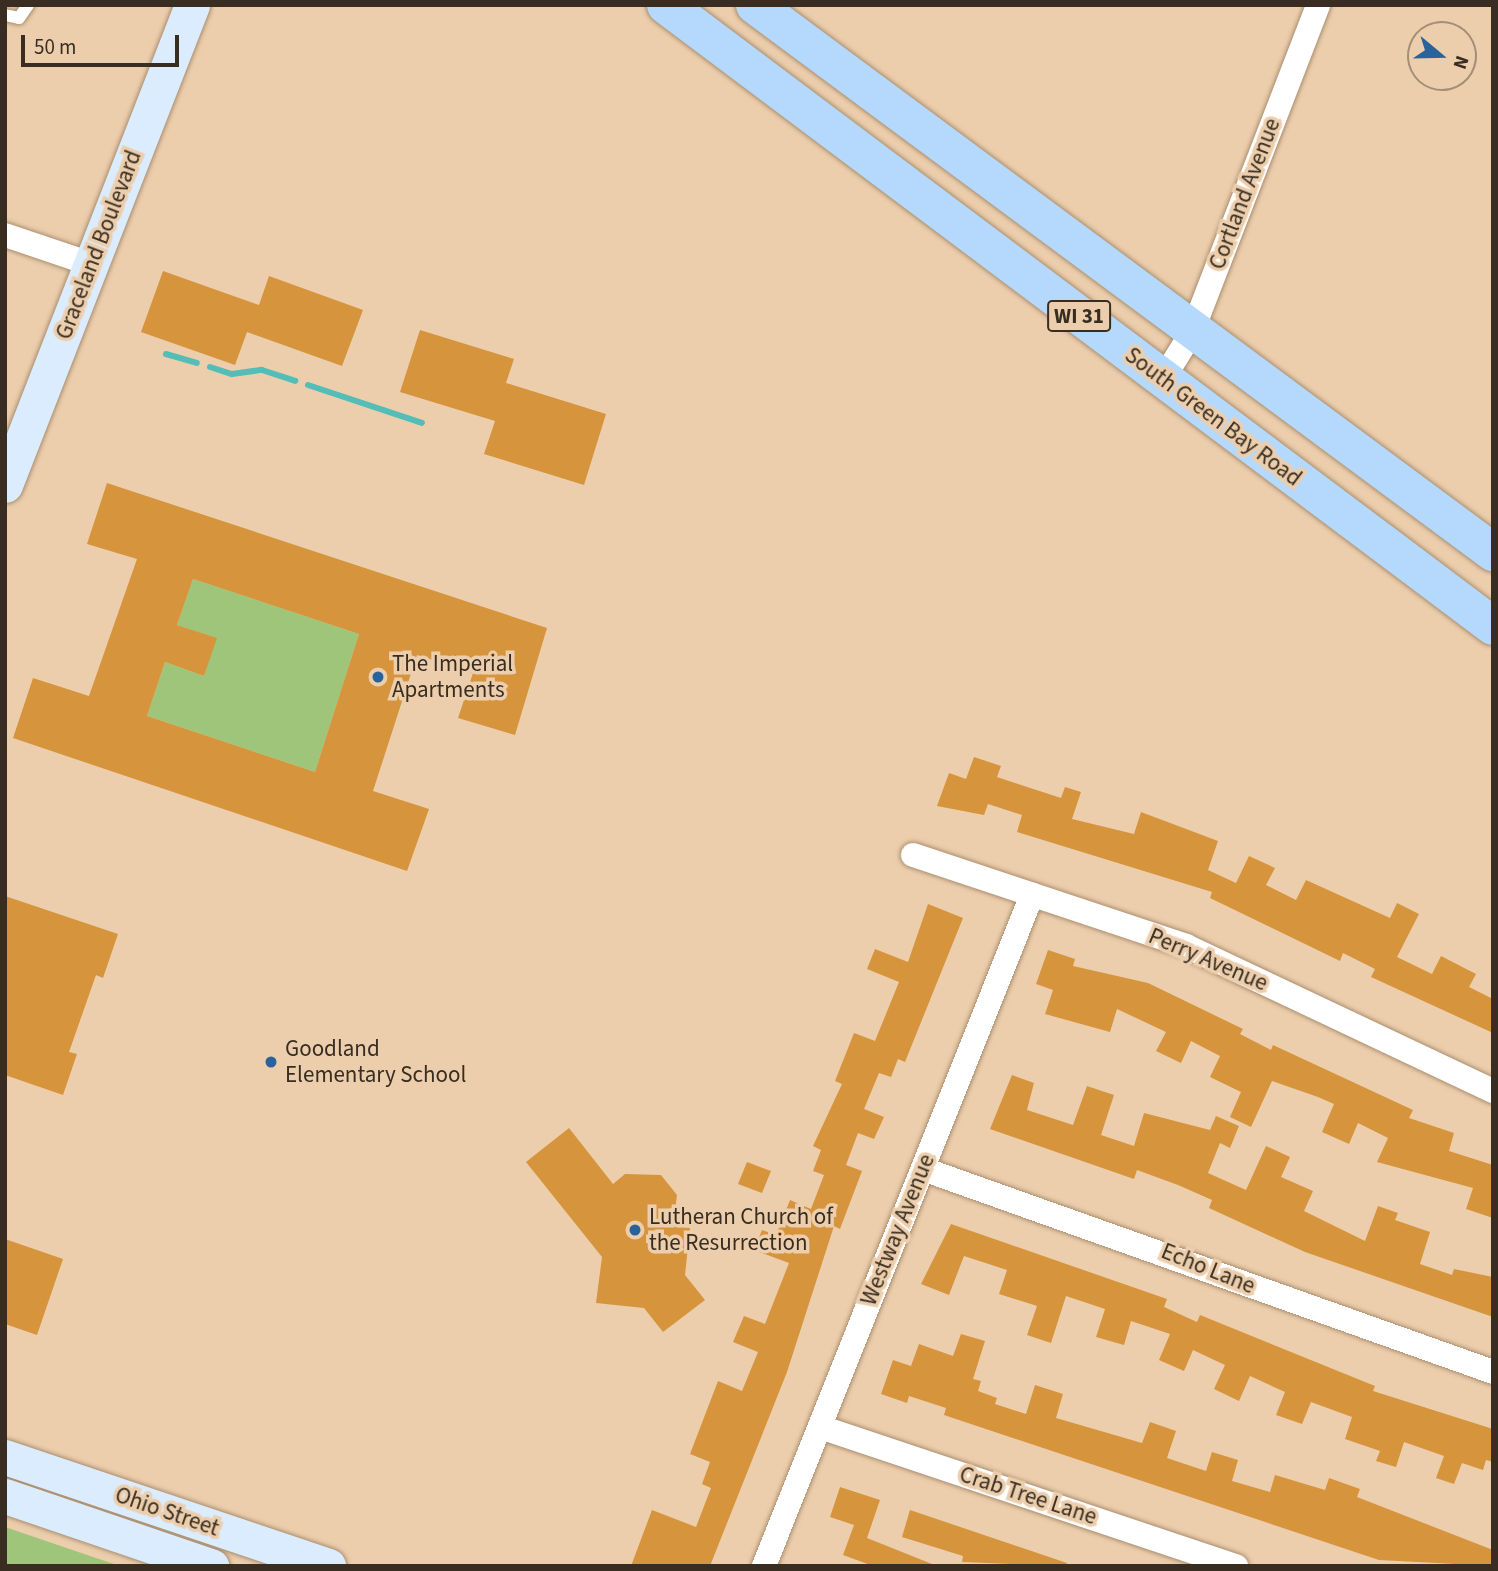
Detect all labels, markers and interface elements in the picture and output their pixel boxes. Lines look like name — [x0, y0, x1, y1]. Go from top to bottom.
scale bar — [24, 21, 182, 65]
north arrow — [1407, 21, 1477, 91]
text: 50 m — [34, 32, 76, 62]
text: N — [1446, 52, 1475, 73]
street label: Cortland Avenue — [1204, 115, 1286, 273]
street label: Graceland Boulevard — [50, 147, 148, 343]
road number: WI 31 — [1046, 298, 1112, 334]
street label: South Green Bay Road — [1119, 342, 1307, 492]
place label: The Imperial Apartments — [392, 650, 513, 704]
marker: The Imperial Apartments — [370, 669, 386, 685]
street label: Perry Avenue — [1144, 923, 1272, 997]
place label: Goodland Elementary School — [285, 1035, 466, 1089]
marker: Goodland Elementary School — [263, 1054, 279, 1070]
street label: Westway Avenue — [855, 1150, 941, 1310]
place label: Lutheran Church of the Resurrection — [649, 1203, 833, 1257]
marker: Lutheran Church of the Resurrection — [627, 1222, 643, 1238]
street label: Echo Lane — [1157, 1238, 1259, 1300]
street label: Crab Tree Lane — [956, 1461, 1100, 1531]
street label: Ohio Street — [111, 1481, 223, 1543]

